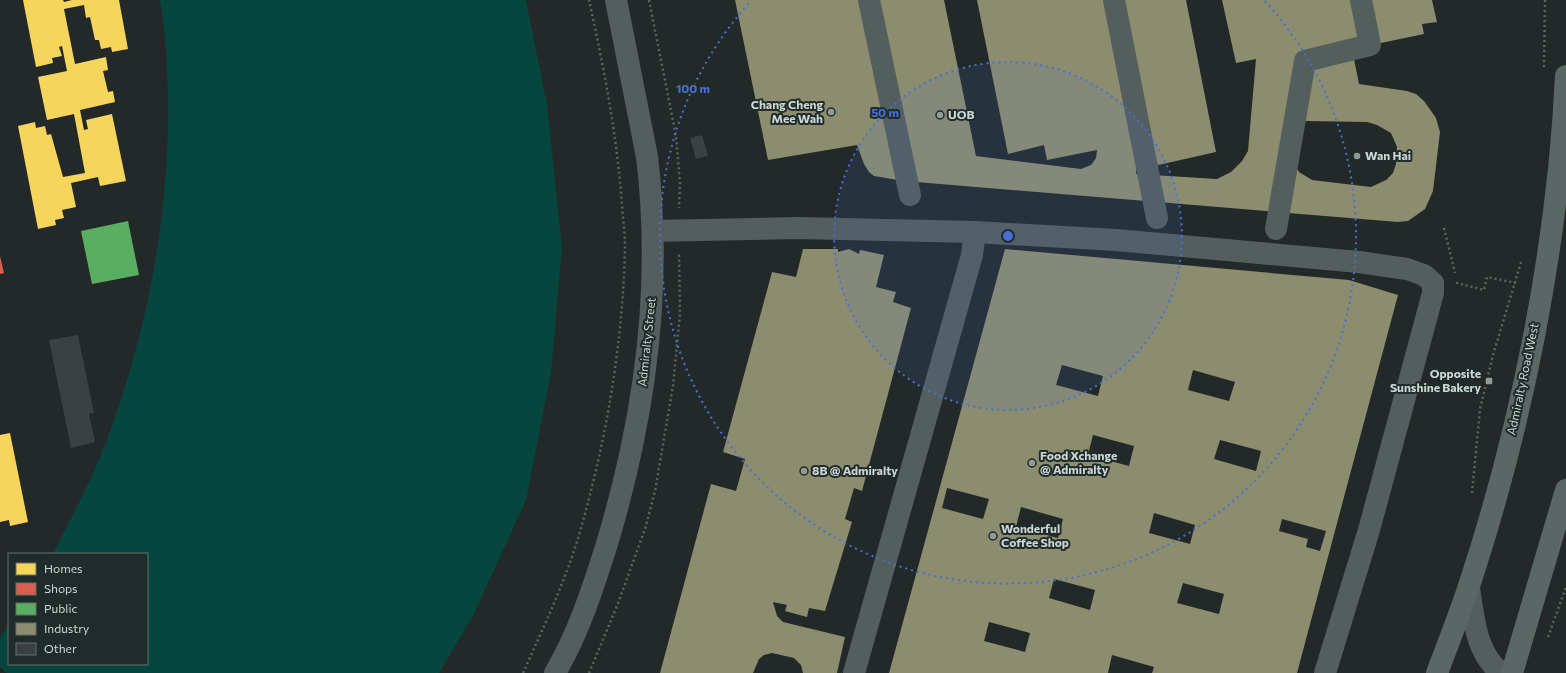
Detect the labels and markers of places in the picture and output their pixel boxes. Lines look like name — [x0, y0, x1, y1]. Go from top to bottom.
place label: Chang Cheng Mee Wah — [751, 97, 823, 125]
marker: Chang Cheng Mee Wah — [826, 107, 836, 117]
place label: UOB — [948, 107, 975, 121]
marker: UOB — [935, 110, 945, 120]
place label: Wan Hai — [1365, 148, 1411, 162]
marker: Wan Hai — [1352, 151, 1362, 161]
centre of rings — [1001, 229, 1015, 243]
place label: Opposite Sunshine Bakery — [1390, 366, 1481, 394]
marker: Opposite Sunshine Bakery — [1484, 376, 1494, 386]
place label: Food Xchange @ Admiralty — [1040, 448, 1117, 476]
marker: Food Xchange @ Admiralty — [1027, 458, 1037, 468]
place label: 8B @ Admiralty — [812, 463, 898, 477]
marker: 8B @ Admiralty — [799, 466, 809, 476]
place label: Wonderful Coffee Shop — [1001, 521, 1069, 549]
marker: Wonderful Coffee Shop — [988, 531, 998, 541]

